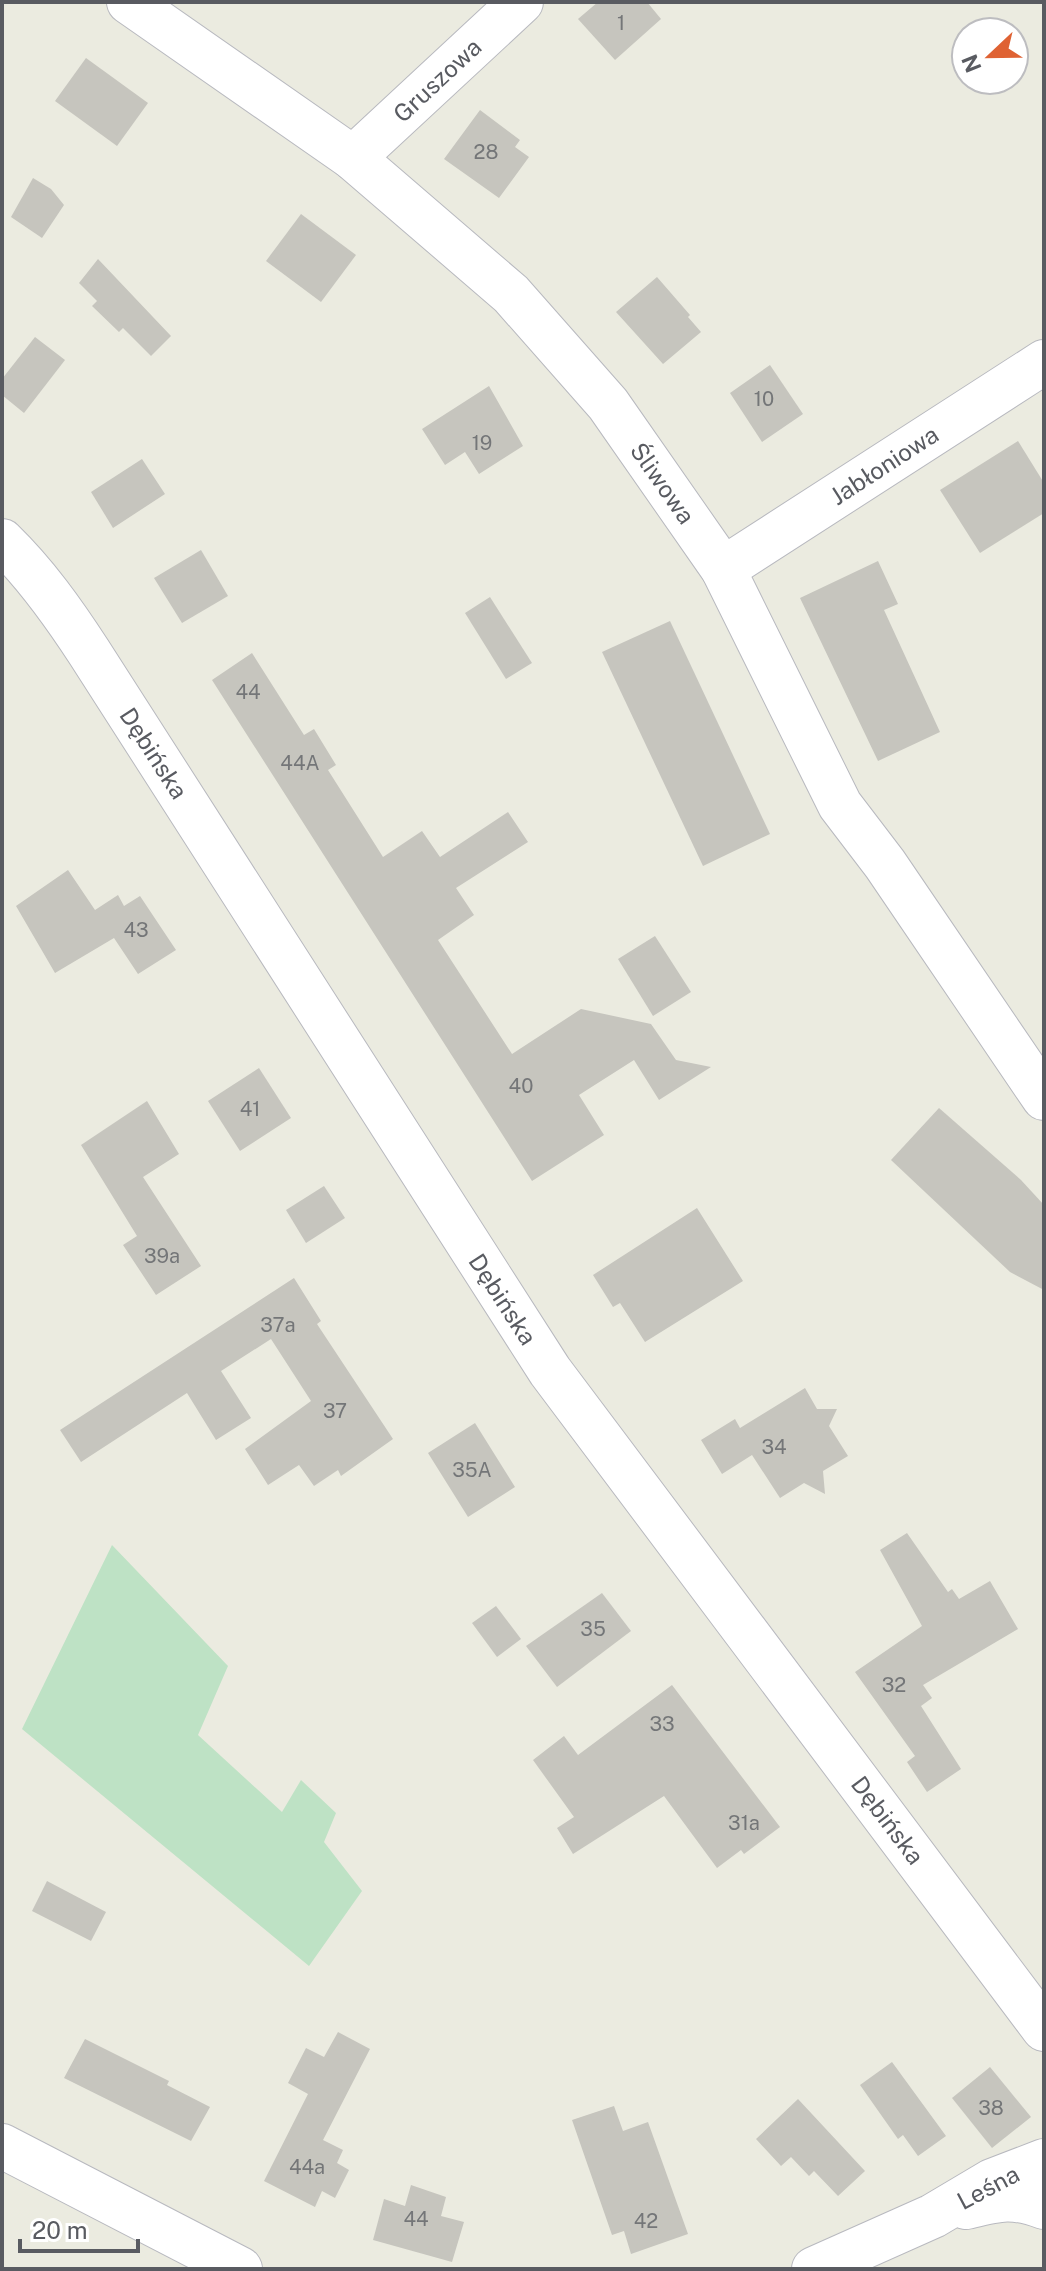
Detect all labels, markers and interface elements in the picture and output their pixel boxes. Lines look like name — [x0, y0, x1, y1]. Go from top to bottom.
house number: 1 — [617, 11, 625, 35]
north arrow — [950, 16, 1030, 96]
street label: Gruszowa — [387, 32, 487, 128]
text: N — [956, 51, 987, 76]
house number: 28 — [474, 140, 498, 164]
house number: 10 — [754, 387, 774, 411]
street label: Jabłoniowa — [825, 420, 943, 510]
house number: 19 — [472, 431, 492, 455]
street label: Śliwowa — [625, 437, 701, 529]
house number: 44 — [235, 680, 261, 704]
street label: Dębińska — [114, 702, 194, 804]
house number: 44A — [280, 751, 320, 775]
house number: 43 — [123, 918, 149, 942]
house number: 40 — [509, 1074, 533, 1098]
house number: 41 — [240, 1097, 260, 1121]
house number: 39a — [144, 1244, 180, 1268]
street label: Dębińska — [463, 1248, 543, 1350]
house number: 37a — [260, 1313, 296, 1337]
house number: 37 — [323, 1399, 347, 1423]
house number: 34 — [761, 1435, 787, 1459]
house number: 35A — [452, 1458, 492, 1482]
house number: 35 — [580, 1617, 606, 1641]
house number: 32 — [882, 1673, 906, 1697]
house number: 33 — [649, 1712, 675, 1736]
street label: Dębińska — [846, 1770, 930, 1870]
house number: 31a — [728, 1811, 760, 1835]
house number: 38 — [978, 2096, 1004, 2120]
house number: 44a — [289, 2155, 325, 2179]
street label: Leśna — [952, 2159, 1024, 2215]
scale bar — [20, 2203, 138, 2253]
house number: 44 — [403, 2207, 429, 2231]
house number: 42 — [634, 2209, 658, 2233]
text: 20 m — [32, 2216, 88, 2244]

